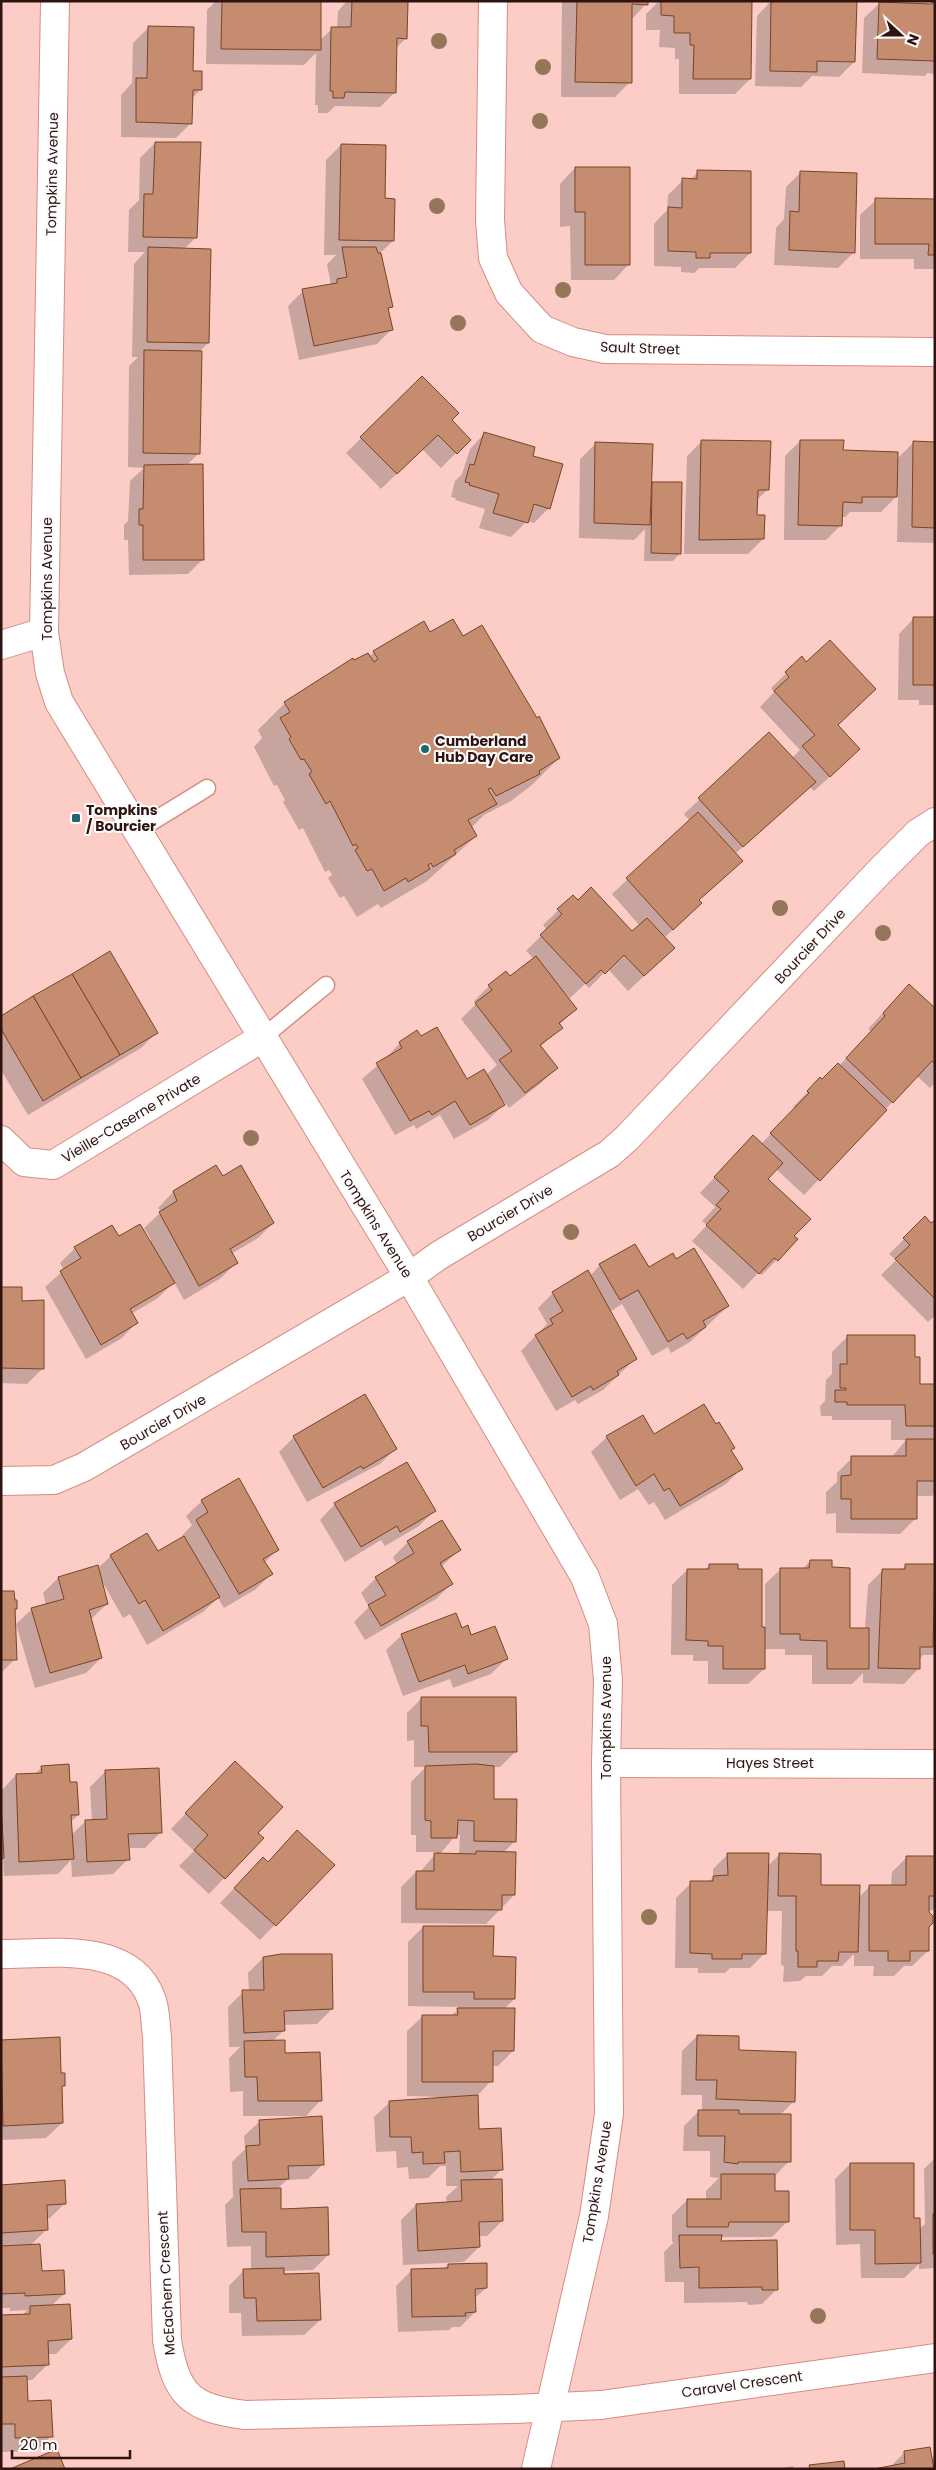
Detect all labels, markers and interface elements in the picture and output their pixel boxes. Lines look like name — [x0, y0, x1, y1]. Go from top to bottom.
north arrow — [876, 10, 926, 60]
text: N — [902, 31, 924, 48]
street label: Tompkins Avenue — [41, 112, 63, 236]
street label: Sault Street — [600, 337, 680, 359]
street label: Tompkins Avenue — [37, 517, 57, 641]
place label: Cumberland Hub Day Care — [435, 731, 534, 767]
marker: Cumberland Hub Day Care — [419, 743, 431, 755]
place label: Tompkins / Bourcier — [86, 800, 158, 836]
marker: Tompkins / Bourcier — [70, 812, 82, 824]
street label: Bourcier Drive — [770, 904, 850, 988]
street label: Vieille-Caserne Private — [58, 1068, 205, 1168]
street label: Tompkins Avenue — [335, 1166, 417, 1282]
street label: Bourcier Drive — [464, 1179, 557, 1246]
street label: Bourcier Drive — [116, 1389, 210, 1455]
street label: Tompkins Avenue — [596, 1656, 616, 1780]
street label: Hayes Street — [726, 1753, 814, 1773]
street label: Tompkins Avenue — [577, 2119, 617, 2245]
street label: McEachern Crescent — [152, 2210, 180, 2356]
street label: Caravel Crescent — [680, 2366, 804, 2402]
scale bar — [12, 2428, 130, 2460]
text: 20 m — [20, 2434, 58, 2455]

